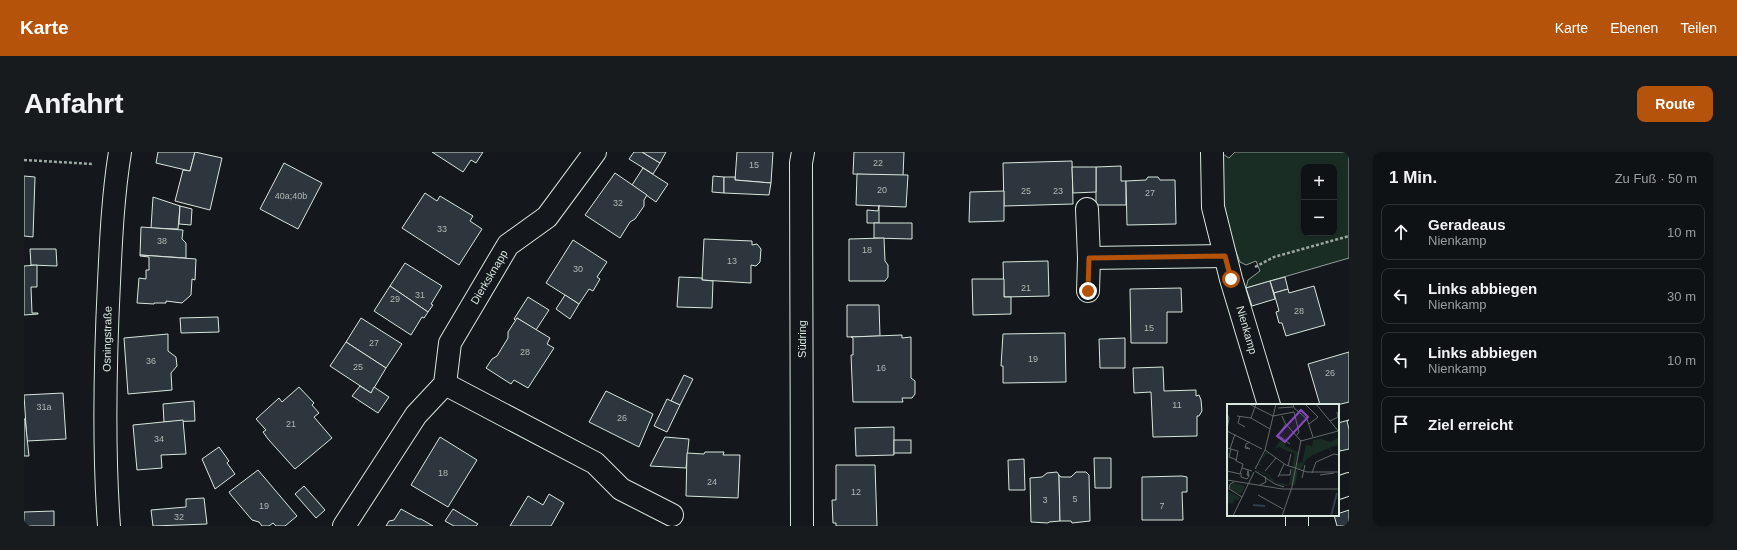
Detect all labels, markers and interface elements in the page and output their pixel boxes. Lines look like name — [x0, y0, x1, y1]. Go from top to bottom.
text: Karte — [20, 17, 69, 38]
text: Karte — [1555, 20, 1588, 36]
text: Ebenen — [1610, 20, 1658, 36]
text: Teilen — [1680, 20, 1717, 36]
button: Route — [1637, 86, 1713, 122]
text: Anfahrt — [24, 88, 124, 119]
house number: 22 — [873, 158, 883, 168]
house number: 15 — [749, 160, 759, 170]
map controls — [1301, 164, 1337, 236]
button: + — [1301, 164, 1337, 200]
text: 1 Min. — [1389, 168, 1437, 187]
text: Zu Fuß · 50 m — [1615, 171, 1697, 186]
house number: 20 — [877, 185, 887, 195]
house number: 25 — [1021, 186, 1031, 196]
house number: 23 — [1053, 186, 1063, 196]
house number: 27 — [1145, 188, 1155, 198]
house number: 40a;40b — [275, 191, 307, 201]
house number: 32 — [613, 198, 623, 208]
button: − — [1301, 200, 1337, 236]
text: Geradeaus — [1428, 216, 1506, 233]
icon: ahead — [1390, 221, 1412, 243]
house number: 33 — [437, 224, 447, 234]
text: 10 m — [1667, 225, 1696, 240]
text: Nienkamp — [1428, 233, 1487, 248]
house number: 38 — [157, 236, 167, 246]
house number: 18 — [862, 245, 872, 255]
street label: Dierksknapp — [468, 248, 510, 306]
house number: 13 — [727, 256, 737, 266]
house number: 30 — [573, 264, 583, 274]
route start — [1222, 270, 1240, 288]
text: Links abbiegen — [1428, 280, 1537, 297]
route end — [1079, 282, 1097, 300]
house number: 21 — [1021, 283, 1031, 293]
icon: left — [1390, 285, 1412, 307]
text: 30 m — [1667, 289, 1696, 304]
house number: 31 — [415, 290, 425, 300]
house number: 29 — [390, 294, 400, 304]
text: Nienkamp — [1428, 297, 1487, 312]
street label: Nienkamp — [1234, 305, 1260, 355]
street label: Osningstraße — [100, 306, 114, 372]
house number: 28 — [1294, 306, 1304, 316]
street label: Südring — [796, 320, 808, 358]
house number: 15 — [1144, 323, 1154, 333]
house number: 27 — [369, 338, 379, 348]
text: Links abbiegen — [1428, 344, 1537, 361]
house number: 28 — [520, 347, 530, 357]
icon: left — [1390, 349, 1412, 371]
text: 10 m — [1667, 353, 1696, 368]
house number: 19 — [1028, 354, 1038, 364]
house number: 36 — [146, 356, 156, 366]
text: Nienkamp — [1428, 361, 1487, 376]
house number: 25 — [353, 362, 363, 372]
house number: 16 — [876, 363, 886, 373]
house number: 26 — [1325, 368, 1335, 378]
house number: 11 — [1172, 400, 1182, 410]
house number: 31a — [36, 402, 52, 412]
inset map — [1227, 404, 1339, 516]
house number: 26 — [617, 413, 627, 423]
icon: arrive — [1390, 413, 1412, 435]
text: Ziel erreicht — [1428, 416, 1513, 433]
house number: 21 — [286, 419, 296, 429]
house number: 34 — [154, 434, 164, 444]
house number: 18 — [438, 468, 448, 478]
house number: 24 — [707, 477, 717, 487]
house number: 12 — [851, 487, 861, 497]
house number: 5 — [1072, 494, 1078, 504]
house number: 3 — [1042, 495, 1048, 505]
house number: 19 — [259, 501, 269, 511]
house number: 7 — [1159, 501, 1165, 511]
house number: 32 — [174, 512, 184, 522]

